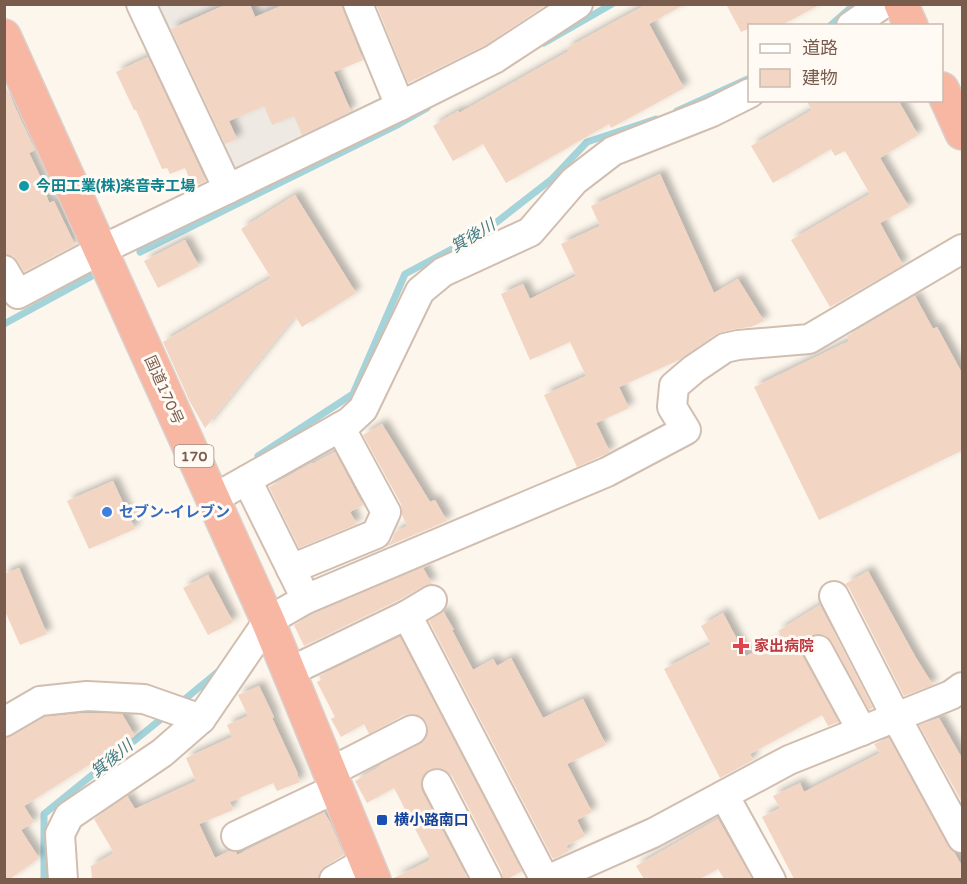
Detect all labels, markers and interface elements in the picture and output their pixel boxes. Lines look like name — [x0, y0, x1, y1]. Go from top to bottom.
legend — [748, 24, 943, 102]
text: 道路 — [802, 37, 838, 59]
text: 建物 — [802, 67, 838, 89]
place label: 今田工業(株)楽音寺工場 — [36, 177, 195, 195]
marker: 今田工業(株)楽音寺工場 — [17, 179, 31, 193]
water label: 箕後川 — [447, 214, 500, 257]
street label: 国道170号 — [141, 353, 187, 427]
road number: 170 — [174, 445, 214, 467]
place label: セブン-イレブン — [119, 503, 230, 521]
marker: セブン-イレブン — [100, 505, 114, 519]
marker: 家出病院 — [732, 637, 750, 655]
place label: 家出病院 — [754, 637, 814, 655]
water label: 箕後川 — [87, 735, 138, 782]
place label: 横小路南口 — [394, 811, 469, 829]
marker: 横小路南口 — [375, 813, 389, 827]

